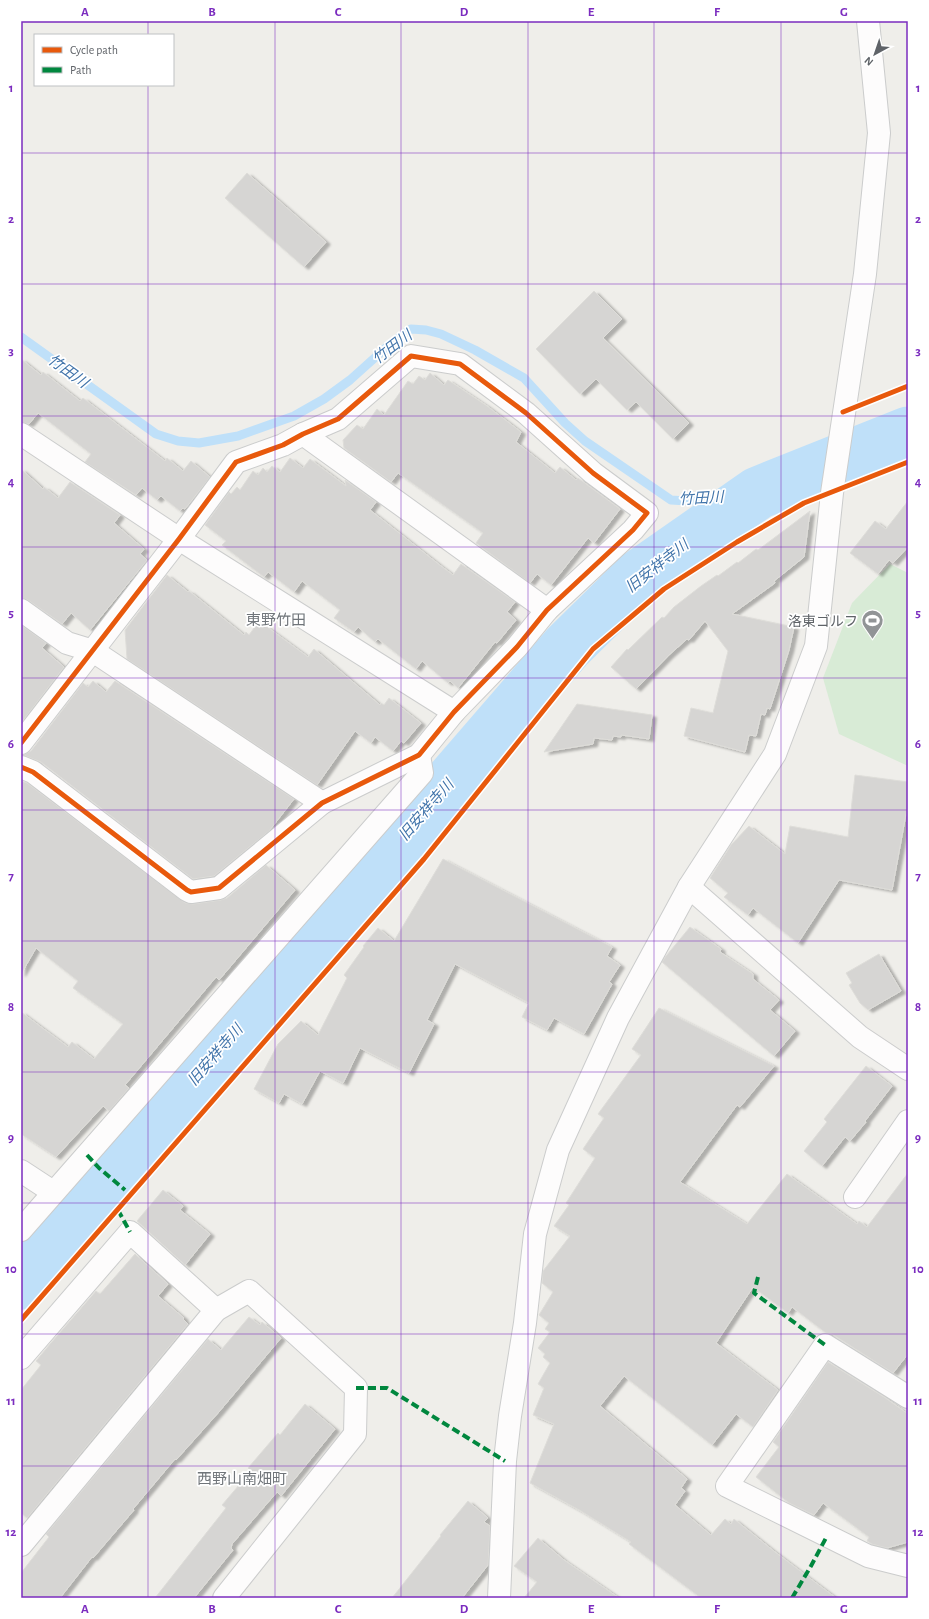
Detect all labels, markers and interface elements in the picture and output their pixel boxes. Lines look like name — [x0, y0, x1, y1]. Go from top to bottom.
text: A — [81, 6, 89, 19]
text: B — [208, 6, 216, 19]
text: C — [335, 6, 342, 19]
text: D — [460, 6, 469, 19]
text: E — [588, 6, 595, 19]
text: F — [714, 6, 721, 19]
text: G — [840, 6, 848, 19]
legend — [34, 34, 174, 86]
north arrow — [855, 34, 895, 74]
text: Cycle path — [70, 44, 118, 57]
text: N — [862, 55, 875, 68]
text: Path — [70, 64, 92, 76]
text: 1 — [9, 82, 13, 95]
text: 1 — [916, 82, 920, 95]
text: 2 — [8, 213, 14, 226]
text: 2 — [915, 213, 921, 226]
water label: 竹田川 — [369, 326, 416, 367]
text: 3 — [8, 345, 14, 358]
text: 3 — [915, 345, 921, 358]
water label: 竹田川 — [45, 351, 93, 392]
text: 4 — [8, 476, 15, 489]
text: 4 — [915, 476, 922, 489]
water label: 竹田川 — [678, 489, 726, 507]
water label: 旧安祥寺川 — [623, 535, 693, 595]
text: 5 — [8, 607, 14, 620]
text: 5 — [915, 607, 921, 620]
sports icon: 洛東ゴルフ — [860, 608, 886, 641]
district label: 東野竹田 — [246, 612, 306, 628]
place label: 洛東ゴルフ — [788, 614, 858, 629]
text: 6 — [8, 738, 14, 751]
text: 6 — [915, 738, 921, 751]
water label: 旧安祥寺川 — [395, 775, 458, 844]
text: 7 — [8, 870, 14, 883]
text: 7 — [915, 870, 921, 883]
text: 8 — [8, 1001, 14, 1014]
text: 8 — [915, 1001, 921, 1014]
water label: 旧安祥寺川 — [184, 1020, 247, 1089]
text: 9 — [8, 1132, 14, 1145]
text: 9 — [915, 1132, 921, 1145]
text: 10 — [5, 1263, 17, 1276]
text: 10 — [912, 1263, 924, 1276]
text: 11 — [6, 1395, 16, 1408]
text: 11 — [913, 1395, 923, 1408]
district label: 西野山南畑町 — [197, 1471, 287, 1487]
text: 12 — [6, 1526, 16, 1539]
text: 12 — [913, 1526, 923, 1539]
text: A — [81, 1603, 89, 1616]
text: B — [208, 1603, 216, 1616]
text: C — [335, 1603, 342, 1616]
text: D — [460, 1603, 469, 1616]
text: E — [588, 1603, 595, 1616]
text: F — [714, 1603, 721, 1616]
text: G — [840, 1603, 848, 1616]

